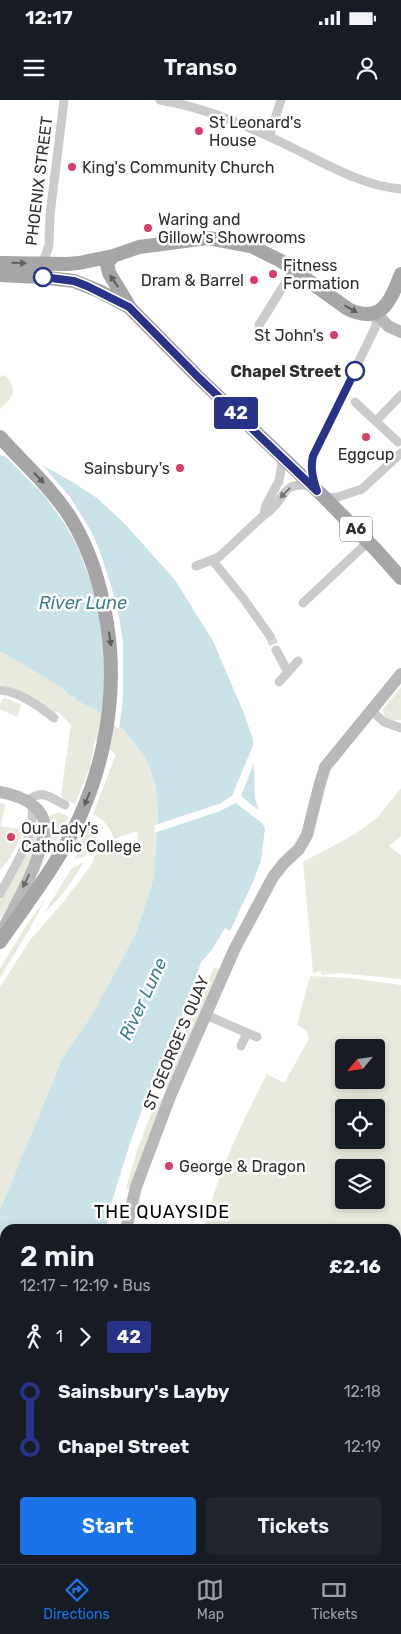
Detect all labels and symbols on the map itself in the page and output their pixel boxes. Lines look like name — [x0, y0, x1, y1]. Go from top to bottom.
place label: St Leonard's House — [209, 113, 301, 150]
street label: PHOENIX STREET — [22, 115, 56, 247]
marker: St Leonard's House — [193, 125, 205, 137]
place label: King's Community Church — [82, 158, 274, 177]
marker: King's Community Church — [66, 161, 78, 173]
place label: Waring and Gillow's Showrooms — [158, 210, 306, 247]
marker: Waring and Gillow's Showrooms — [142, 222, 154, 234]
place label: Fitness Formation — [283, 256, 359, 293]
one-way arrow — [12, 259, 28, 267]
unlabelled marker — [33, 267, 53, 287]
marker: Fitness Formation — [267, 268, 279, 280]
place label: Dram & Barrel — [141, 271, 244, 290]
marker: Dram & Barrel — [248, 274, 260, 286]
one-way arrow — [110, 275, 119, 288]
one-way arrow — [343, 305, 358, 313]
place label: St John's — [254, 326, 324, 345]
marker: St John's — [328, 329, 340, 341]
marker: Chapel Street — [345, 361, 365, 381]
place label: Chapel Street — [231, 362, 342, 381]
line badge: 42 — [214, 397, 258, 429]
marker: Eggcup — [360, 431, 372, 443]
place label: Eggcup — [338, 445, 394, 464]
place label: Sainsbury's — [84, 459, 170, 478]
marker: Sainsbury's — [174, 462, 186, 474]
one-way arrow — [33, 471, 45, 483]
one-way arrow — [279, 487, 291, 499]
road number: A6 — [340, 516, 372, 542]
water label: River Lune — [39, 592, 127, 614]
one-way arrow — [106, 632, 114, 648]
one-way arrow — [82, 792, 90, 806]
place label: Our Lady's Catholic College — [21, 819, 141, 856]
marker: Our Lady's Catholic College — [5, 831, 17, 843]
one-way arrow — [22, 874, 30, 888]
water label: River Lune — [114, 954, 172, 1044]
street label: ST GEORGE'S QUAY — [139, 973, 213, 1113]
north arrow — [335, 1039, 385, 1089]
place label: George & Dragon — [179, 1157, 306, 1176]
marker: George & Dragon — [163, 1160, 175, 1172]
district label: THE QUAYSIDE — [94, 1201, 230, 1223]

